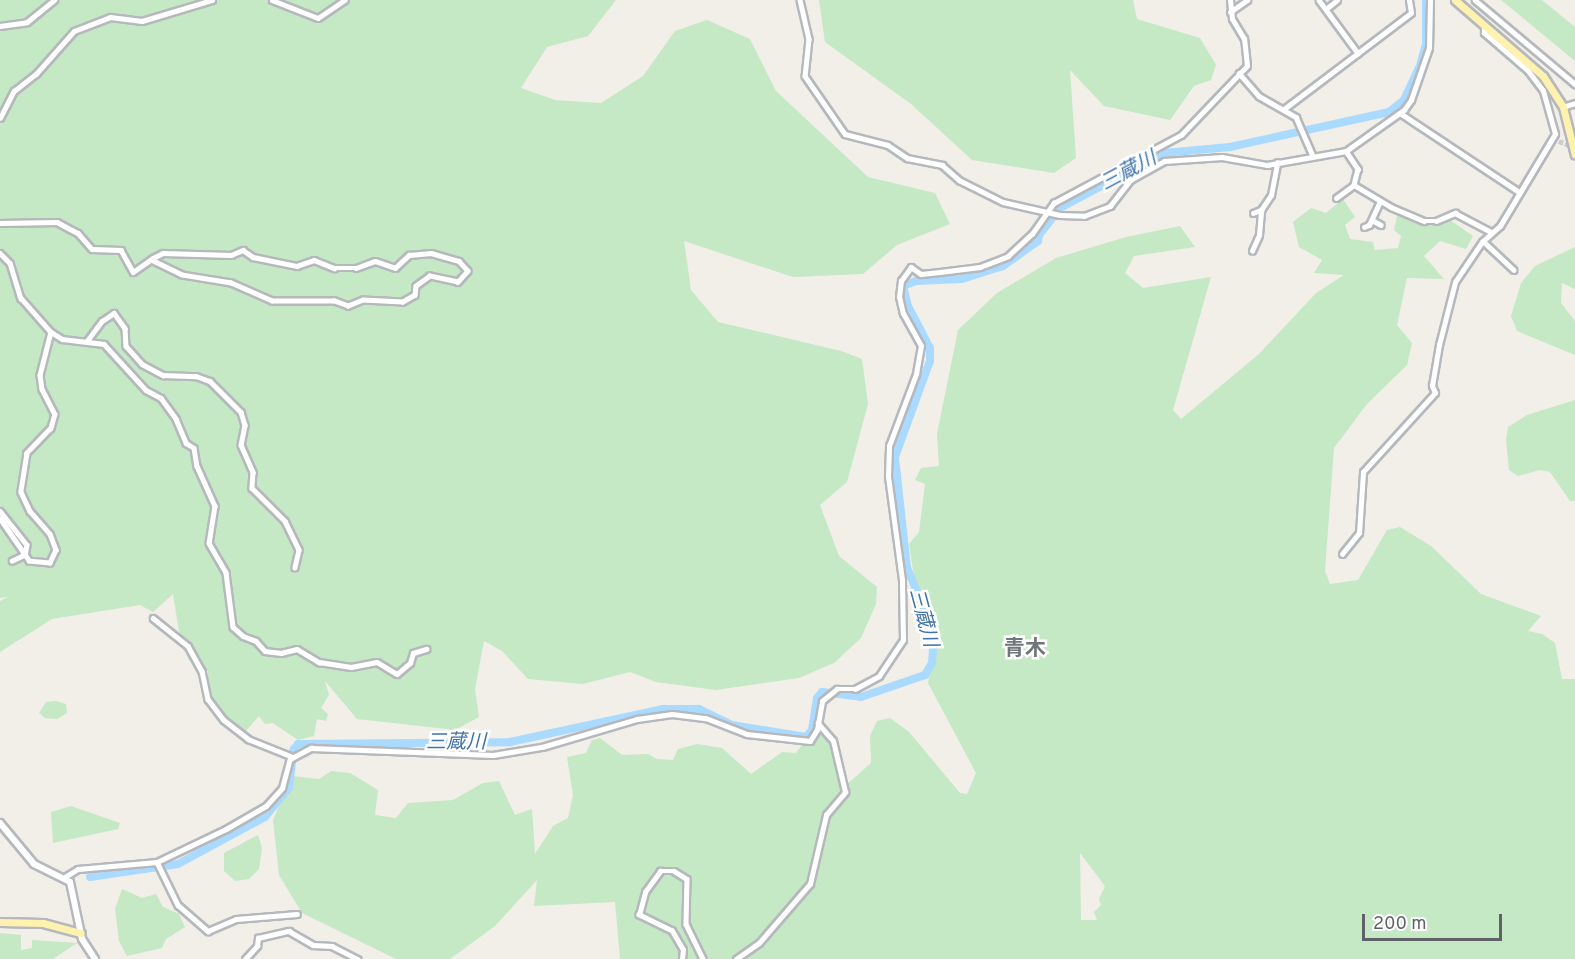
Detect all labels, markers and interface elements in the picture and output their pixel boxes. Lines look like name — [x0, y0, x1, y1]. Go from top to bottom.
water label: 三蔵川 — [1097, 147, 1161, 197]
water label: 三蔵川 — [903, 586, 941, 650]
district label: 青木 — [1004, 637, 1046, 663]
water label: 三蔵川 — [426, 731, 486, 755]
scale bar — [1365, 902, 1504, 940]
text: 200 m — [1373, 913, 1426, 936]

